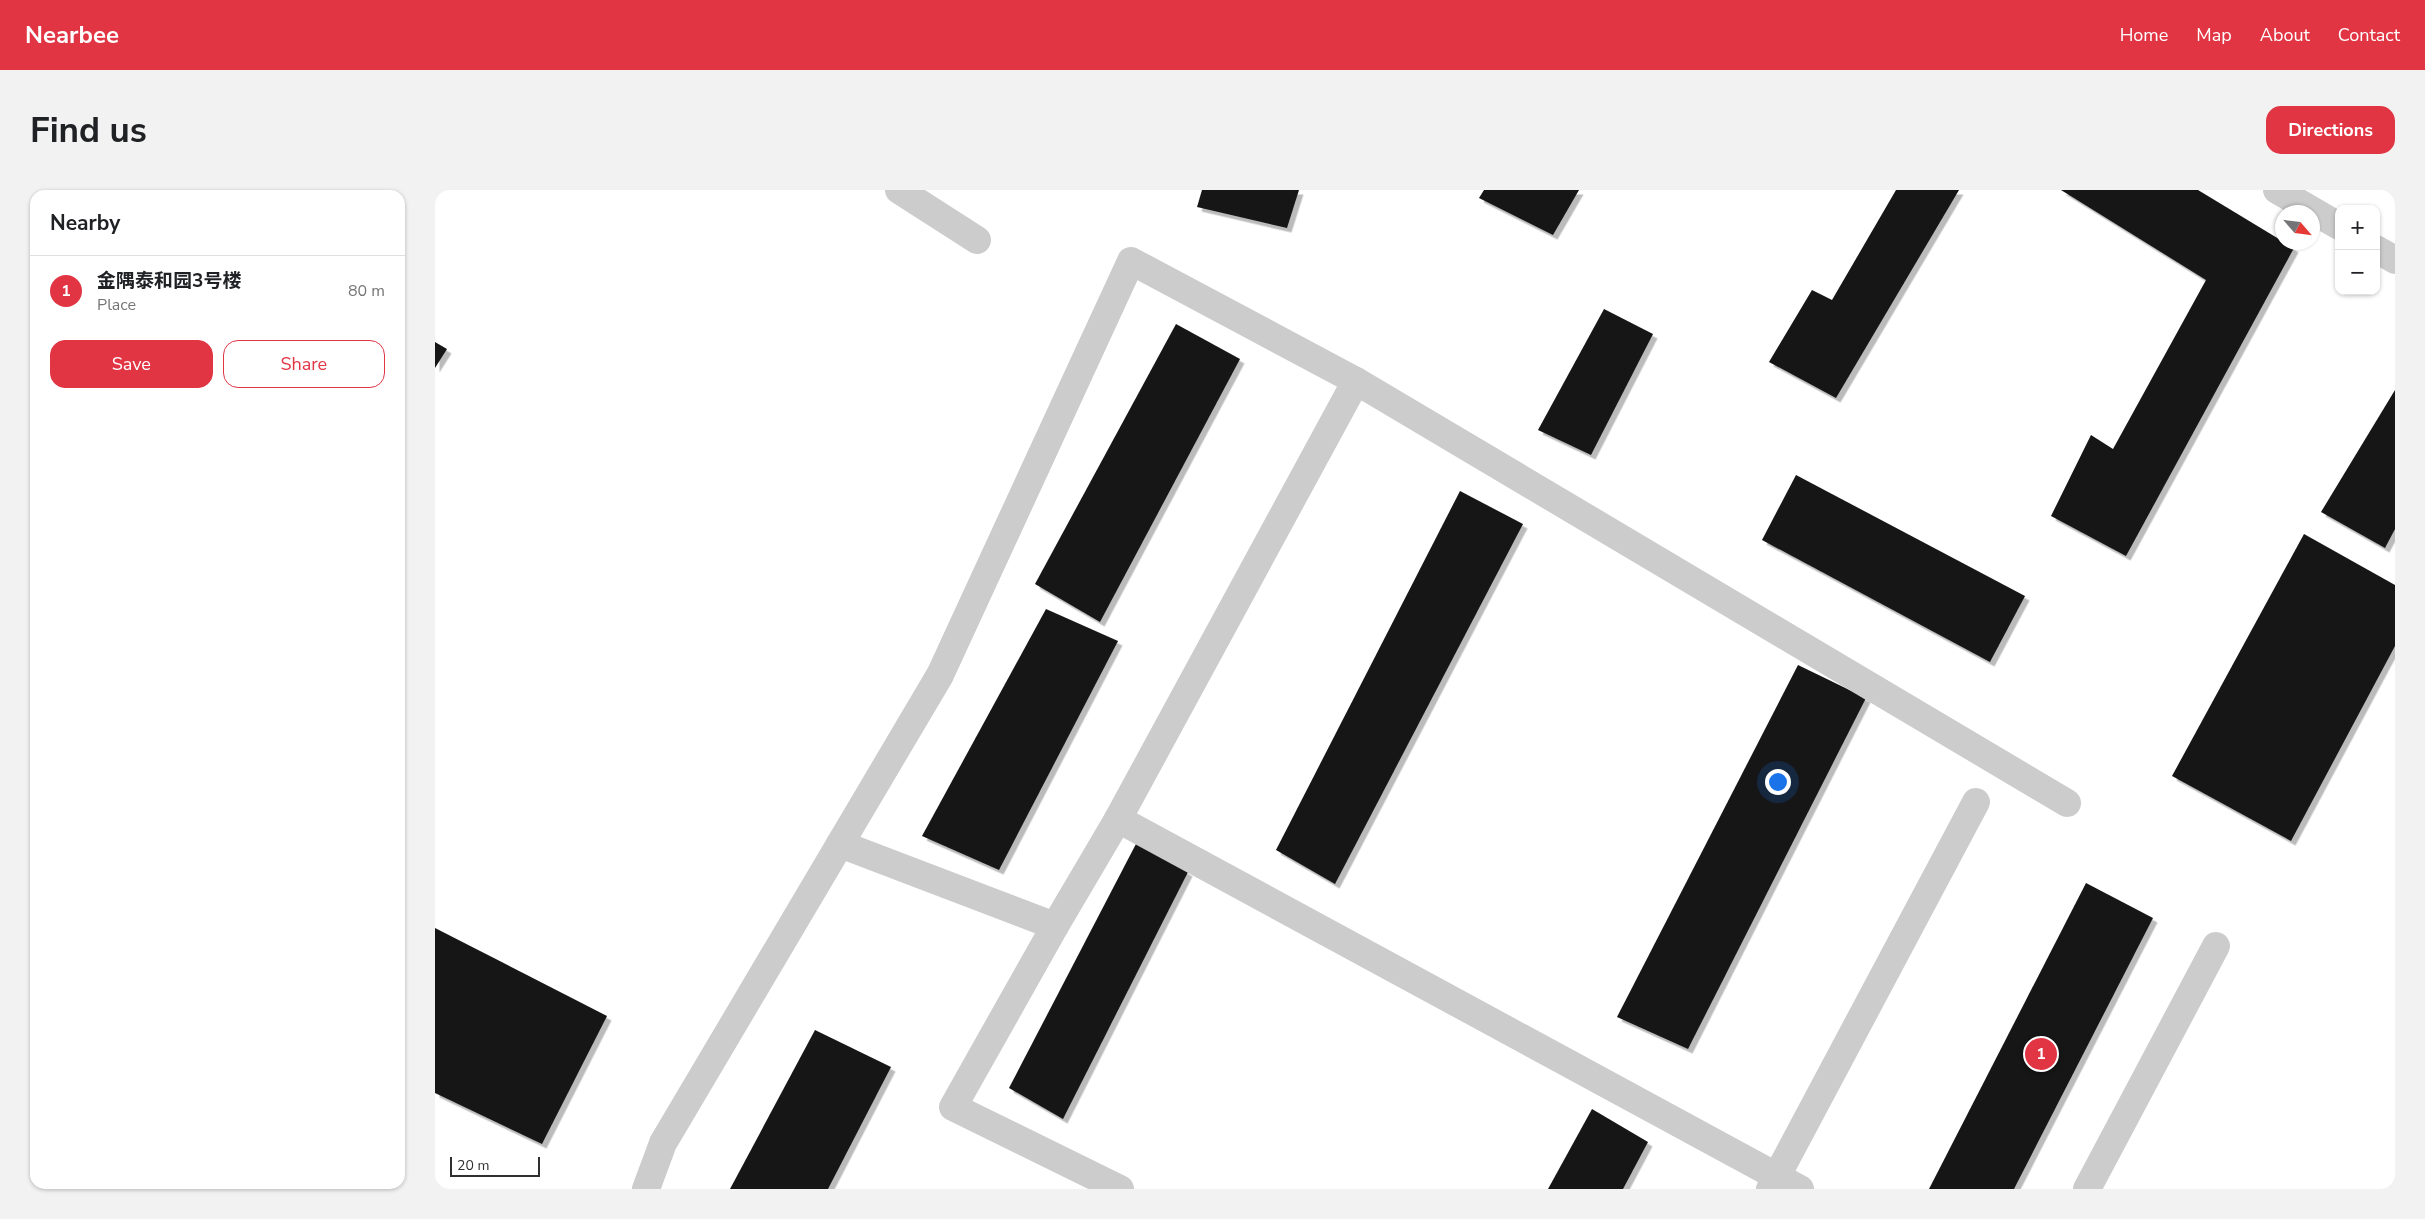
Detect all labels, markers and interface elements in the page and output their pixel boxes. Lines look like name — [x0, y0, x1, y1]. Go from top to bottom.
text: Nearbee — [25, 19, 119, 51]
text: Home — [2120, 23, 2168, 47]
text: Map — [2196, 23, 2232, 47]
text: About — [2260, 23, 2310, 47]
text: Contact — [2338, 23, 2400, 47]
button: Directions — [2266, 106, 2395, 154]
text: Find us — [30, 107, 147, 154]
north arrow — [2275, 205, 2320, 250]
map controls — [2335, 205, 2380, 295]
button: + — [2335, 205, 2380, 250]
text: Nearby — [50, 209, 120, 237]
button: − — [2335, 250, 2380, 295]
text: 金隅泰和园3号楼 — [97, 268, 241, 294]
text: 1 — [61, 280, 71, 302]
text: 80 m — [348, 280, 385, 302]
text: Place — [97, 294, 136, 316]
button: Save — [50, 340, 213, 388]
button: Share — [223, 340, 385, 388]
your location — [1765, 769, 1791, 795]
pin: 1 — [2025, 1035, 2057, 1073]
scale bar — [450, 1154, 540, 1177]
text: 20 m — [457, 1156, 489, 1175]

